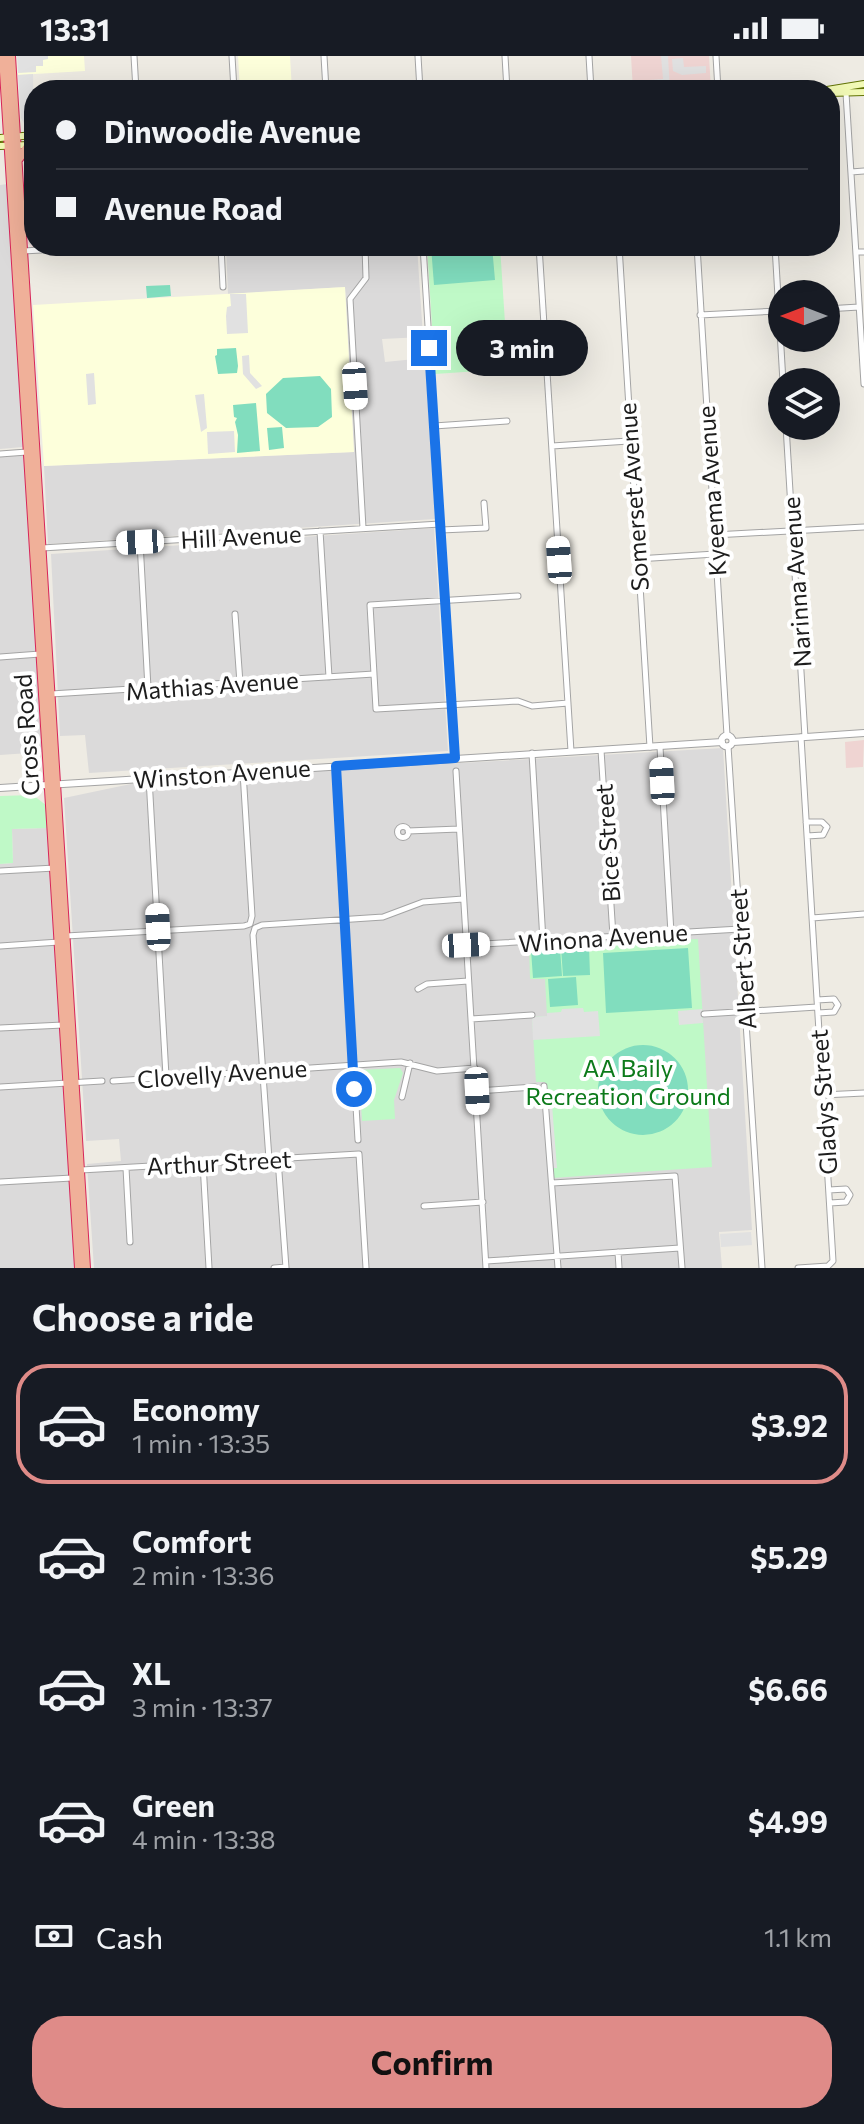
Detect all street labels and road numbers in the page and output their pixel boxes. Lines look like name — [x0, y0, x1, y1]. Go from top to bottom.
street label: Somerset Avenue — [612, 402, 654, 592]
street label: Kyeema Avenue — [691, 405, 731, 577]
street label: Narinna Avenue — [776, 496, 816, 668]
street label: Hill Avenue — [180, 518, 302, 554]
street label: Mathias Avenue — [125, 664, 299, 706]
street label: Cross Road — [7, 673, 45, 797]
street label: Winston Avenue — [132, 752, 312, 794]
street label: Bice Street — [588, 783, 626, 903]
street label: Albert Street — [723, 887, 761, 1031]
street label: Winona Avenue — [517, 917, 689, 957]
street label: Gladys Street — [803, 1028, 843, 1176]
street label: Clovelly Avenue — [136, 1053, 308, 1093]
street label: Arthur Street — [146, 1144, 292, 1180]

